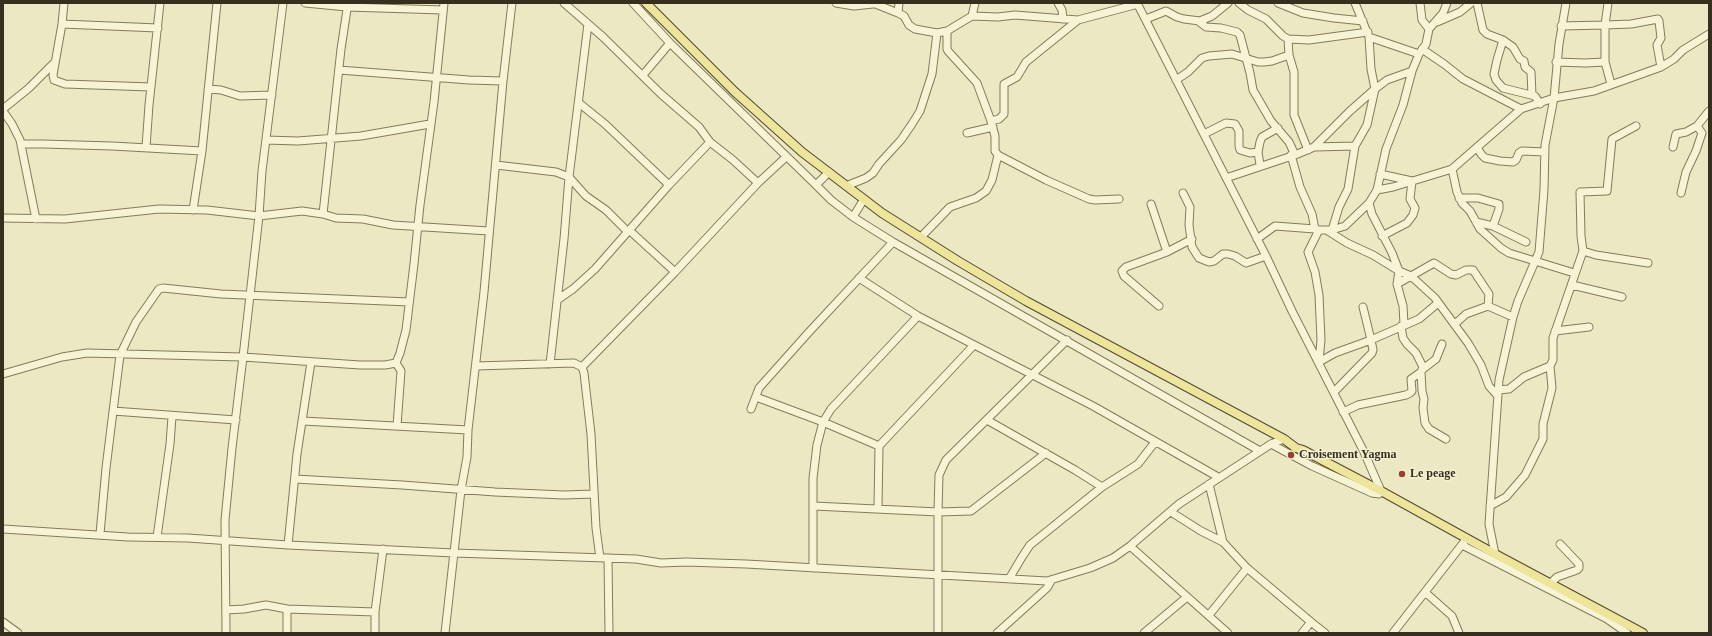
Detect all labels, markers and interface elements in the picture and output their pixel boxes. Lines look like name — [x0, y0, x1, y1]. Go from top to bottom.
place label: Croisement Yagma — [1299, 448, 1396, 462]
marker: Croisement Yagma — [1286, 450, 1296, 460]
place label: Le peage — [1410, 467, 1456, 481]
marker: Le peage — [1397, 469, 1407, 479]

